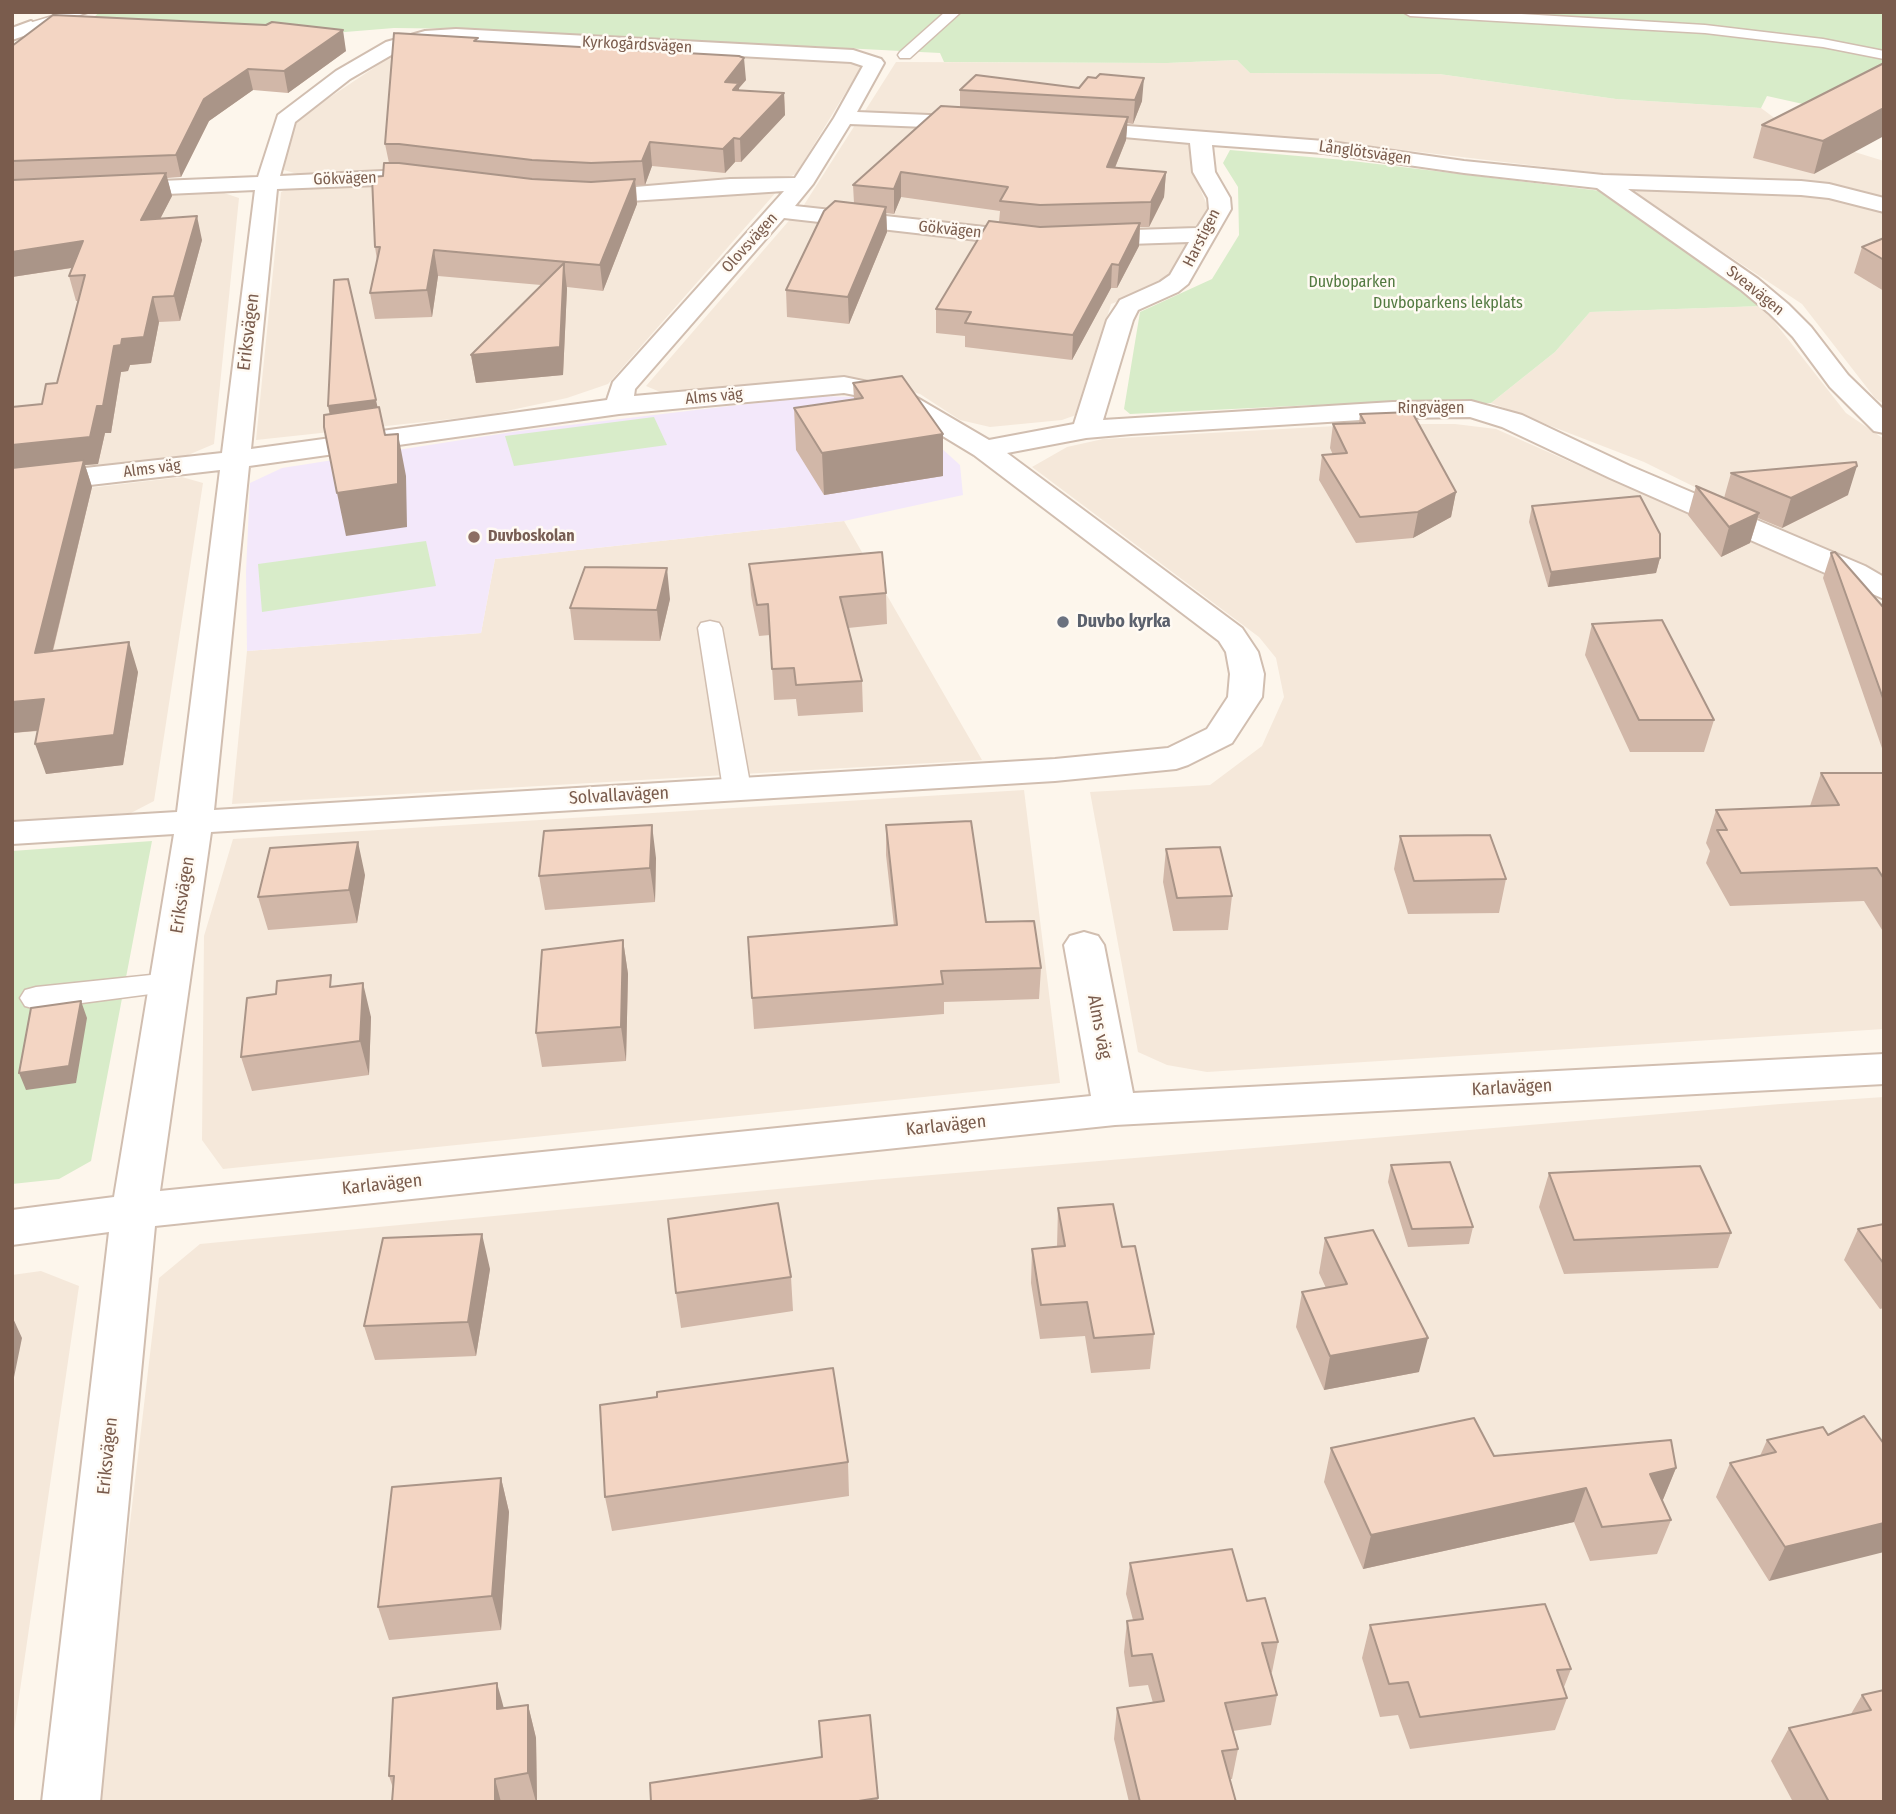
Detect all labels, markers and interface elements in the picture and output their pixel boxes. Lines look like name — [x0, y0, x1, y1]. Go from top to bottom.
street label: Kyrkogårdsvägen — [581, 33, 693, 57]
street label: Långlötsvägen — [1317, 137, 1413, 169]
street label: Gökvägen — [313, 168, 377, 190]
street label: Harstigen — [1179, 206, 1225, 270]
street label: Olovsvägen — [718, 209, 782, 277]
street label: Gökvägen — [918, 217, 982, 243]
street label: Sveavägen — [1722, 262, 1788, 320]
park label: Duvboparken — [1308, 273, 1396, 293]
street label: Eriksvägen — [234, 292, 264, 372]
park label: Duvboparkens lekplats — [1373, 294, 1523, 314]
street label: Alms väg — [684, 385, 744, 409]
street label: Ringvägen — [1398, 399, 1464, 419]
street label: Alms väg — [122, 456, 182, 482]
place label: Duvboskolan — [488, 527, 575, 547]
marker: Duvboskolan — [466, 529, 482, 545]
place label: Duvbo kyrka — [1077, 611, 1171, 633]
marker: Duvbo kyrka — [1055, 614, 1071, 630]
street label: Solvallavägen — [568, 783, 670, 809]
street label: Eriksvägen — [166, 855, 200, 935]
street label: Alms väg — [1082, 993, 1116, 1061]
street label: Karlavägen — [1471, 1075, 1553, 1101]
street label: Karlavägen — [905, 1111, 987, 1141]
street label: Karlavägen — [341, 1170, 423, 1200]
street label: Eriksvägen — [93, 1416, 123, 1496]

